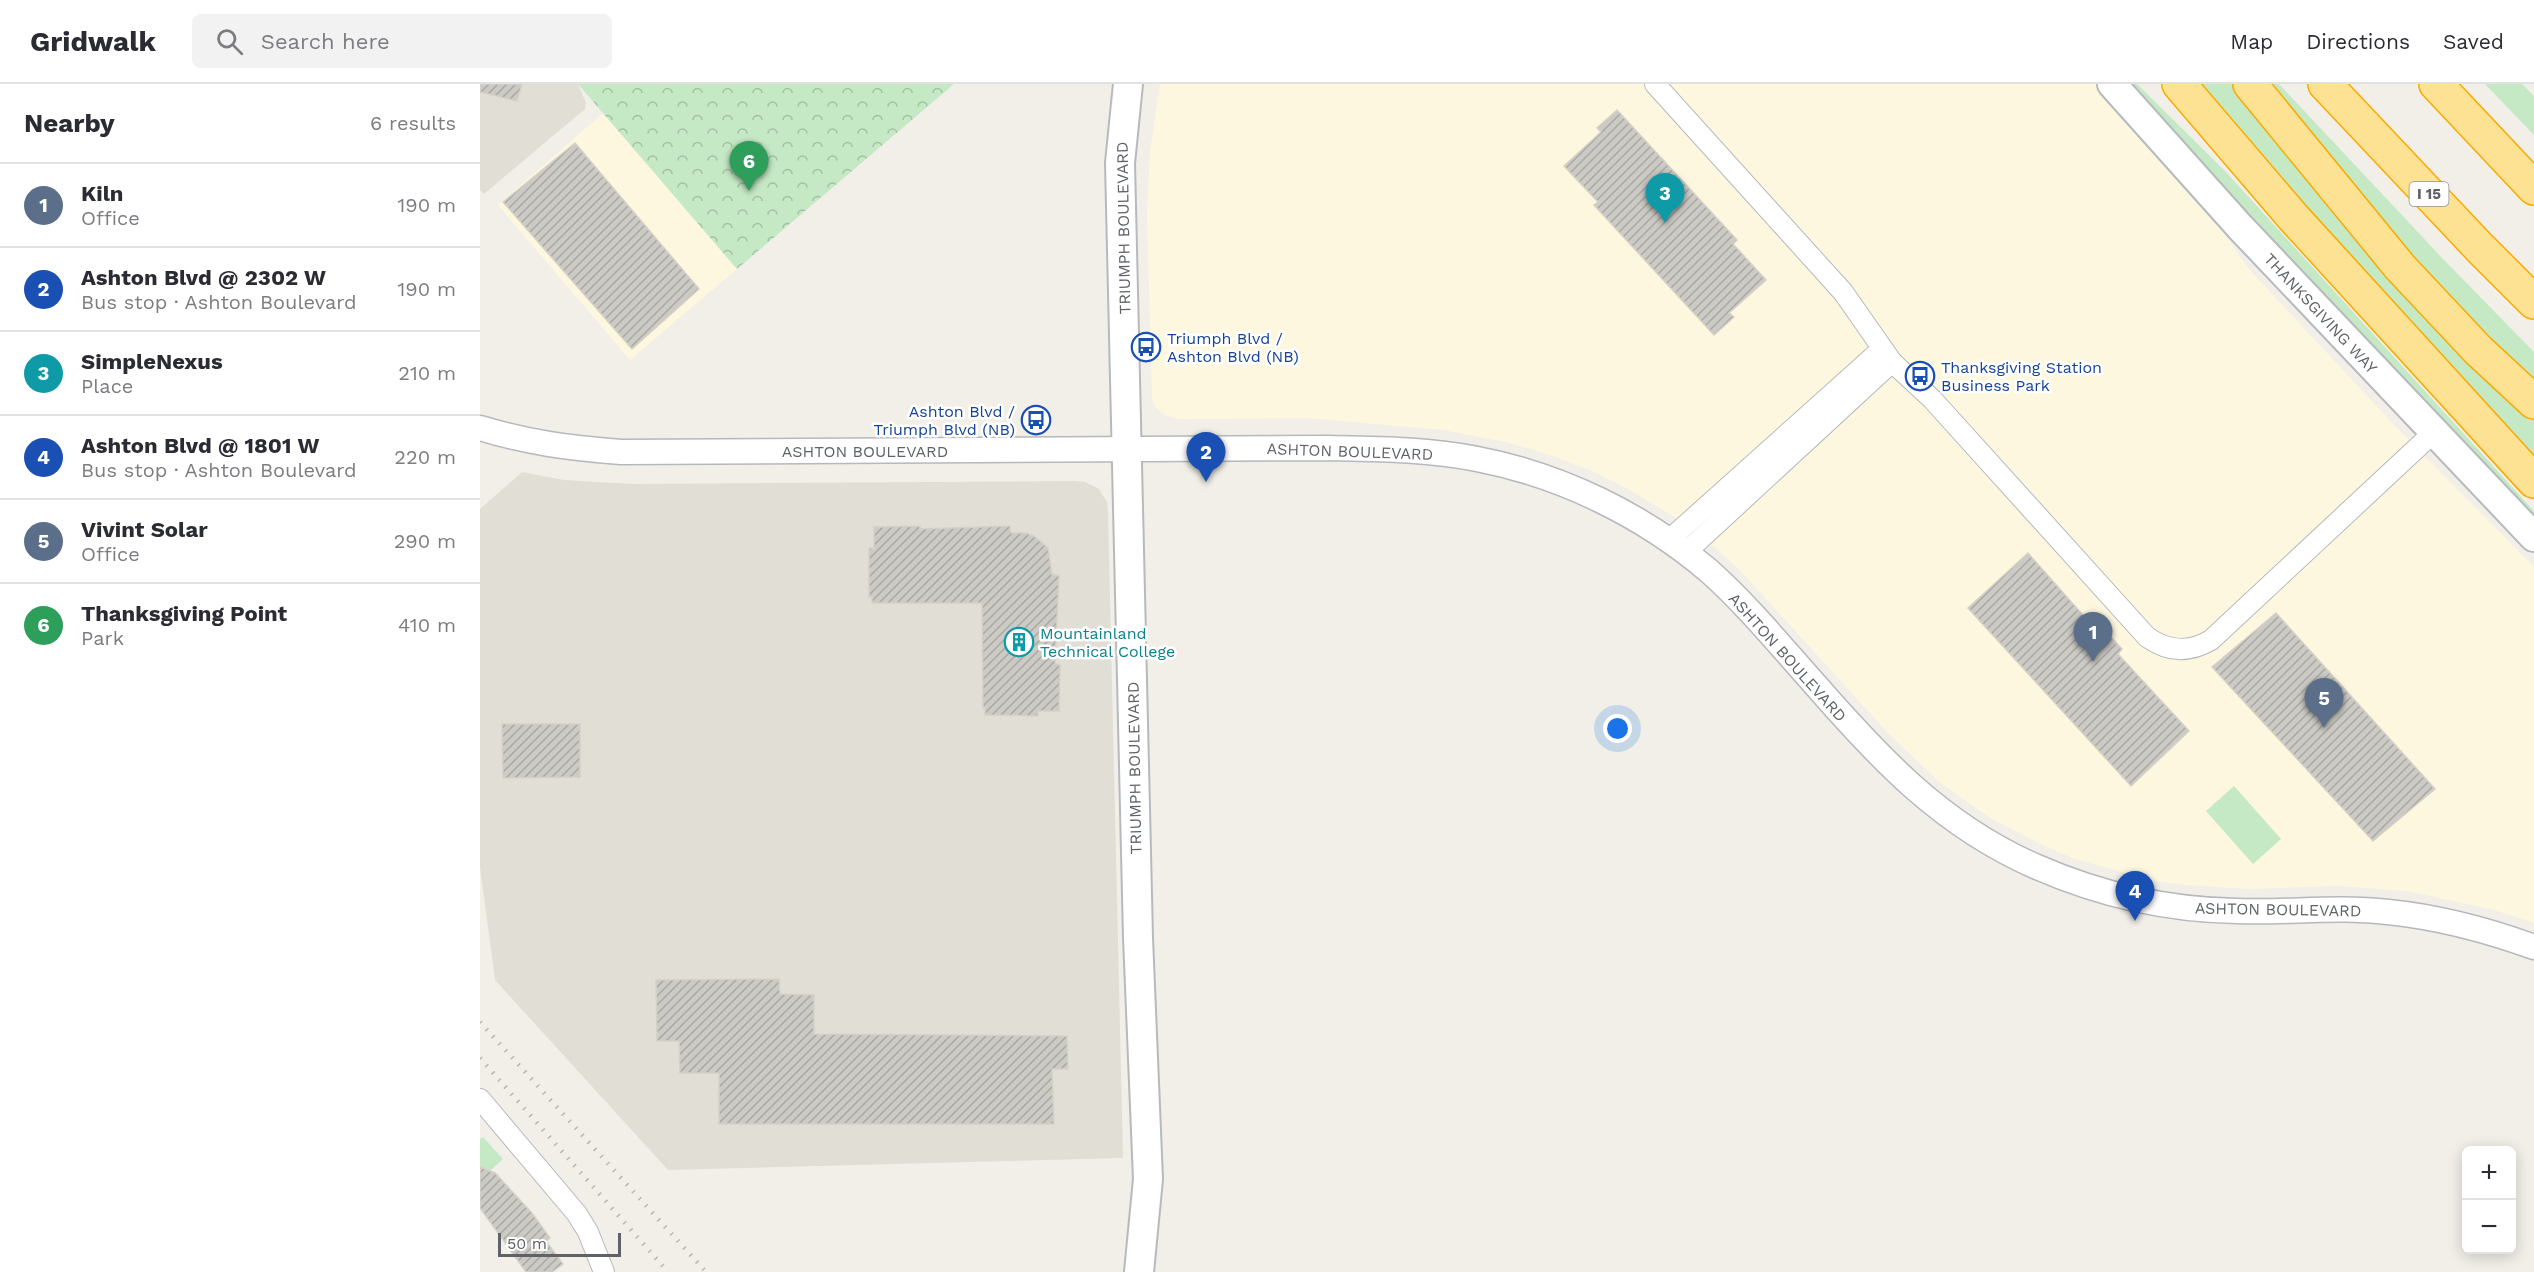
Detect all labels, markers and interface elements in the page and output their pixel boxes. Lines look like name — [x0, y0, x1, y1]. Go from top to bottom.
search box — [192, 14, 612, 68]
text: Gridwalk — [30, 25, 156, 58]
icon: search — [213, 25, 246, 58]
text: Search here — [261, 29, 390, 54]
text: Map — [2230, 29, 2273, 54]
text: Directions — [2306, 29, 2410, 54]
text: Saved — [2443, 29, 2504, 54]
text: Nearby — [24, 108, 115, 138]
text: 6 results — [370, 111, 456, 135]
pin: 6 — [730, 141, 768, 191]
street label: TRIUMPH BOULEVARD — [1112, 142, 1135, 314]
pin: 3 — [1646, 174, 1684, 223]
text: Kiln — [81, 181, 123, 206]
road number: I 15 — [2410, 182, 2448, 206]
text: 1 — [39, 193, 48, 217]
text: 190 m — [398, 193, 456, 217]
text: Office — [81, 206, 140, 230]
street label: THANKSGIVING WAY — [2260, 249, 2381, 377]
text: Ashton Blvd @ 2302 W — [81, 265, 326, 290]
text: 2 — [38, 277, 49, 301]
text: 190 m — [398, 277, 456, 301]
text: Bus stop · Ashton Boulevard — [81, 290, 357, 314]
place label: Triumph Blvd / Ashton Blvd (NB) — [1167, 329, 1299, 366]
bus stop icon: Triumph Blvd / Ashton Blvd (NB) — [1130, 331, 1162, 363]
text: SimpleNexus — [81, 349, 223, 374]
place label: Thanksgiving Station Business Park — [1941, 358, 2102, 395]
bus stop icon: Thanksgiving Station Business Park — [1904, 360, 1936, 392]
text: 3 — [38, 361, 49, 385]
text: 210 m — [398, 361, 456, 385]
text: Place — [81, 374, 133, 398]
place label: Ashton Blvd / Triumph Blvd (NB) — [874, 402, 1015, 439]
bus stop icon: Ashton Blvd / Triumph Blvd (NB) — [1020, 404, 1052, 436]
pin: 2 — [1186, 432, 1226, 482]
text: Ashton Blvd @ 1801 W — [81, 433, 319, 458]
street label: ASHTON BOULEVARD — [1266, 439, 1434, 464]
street label: ASHTON BOULEVARD — [782, 442, 948, 461]
text: 4 — [37, 445, 50, 469]
text: 220 m — [394, 445, 456, 469]
text: Bus stop · Ashton Boulevard — [81, 458, 357, 482]
text: Vivint Solar — [81, 517, 208, 542]
text: 5 — [38, 529, 49, 553]
text: 290 m — [394, 529, 456, 553]
text: Office — [81, 542, 140, 566]
street label: ASHTON BOULEVARD — [1725, 589, 1850, 726]
text: Thanksgiving Point — [81, 601, 287, 626]
pin: 1 — [2074, 612, 2112, 662]
text: 6 — [37, 613, 50, 637]
text: 410 m — [398, 613, 456, 637]
place label: Mountainland Technical College — [1040, 624, 1175, 661]
text: Park — [81, 626, 124, 650]
building icon: Mountainland Technical College — [1003, 626, 1035, 658]
pin: 5 — [2304, 678, 2344, 728]
street label: TRIUMPH BOULEVARD — [1123, 682, 1146, 854]
your location — [1603, 714, 1632, 743]
pin: 4 — [2116, 872, 2154, 921]
street label: ASHTON BOULEVARD — [2195, 899, 2361, 920]
map controls — [2462, 1146, 2516, 1254]
button: + — [2462, 1146, 2516, 1200]
button: − — [2462, 1200, 2516, 1254]
scale bar — [498, 1230, 621, 1258]
text: 50 m — [507, 1234, 547, 1253]

